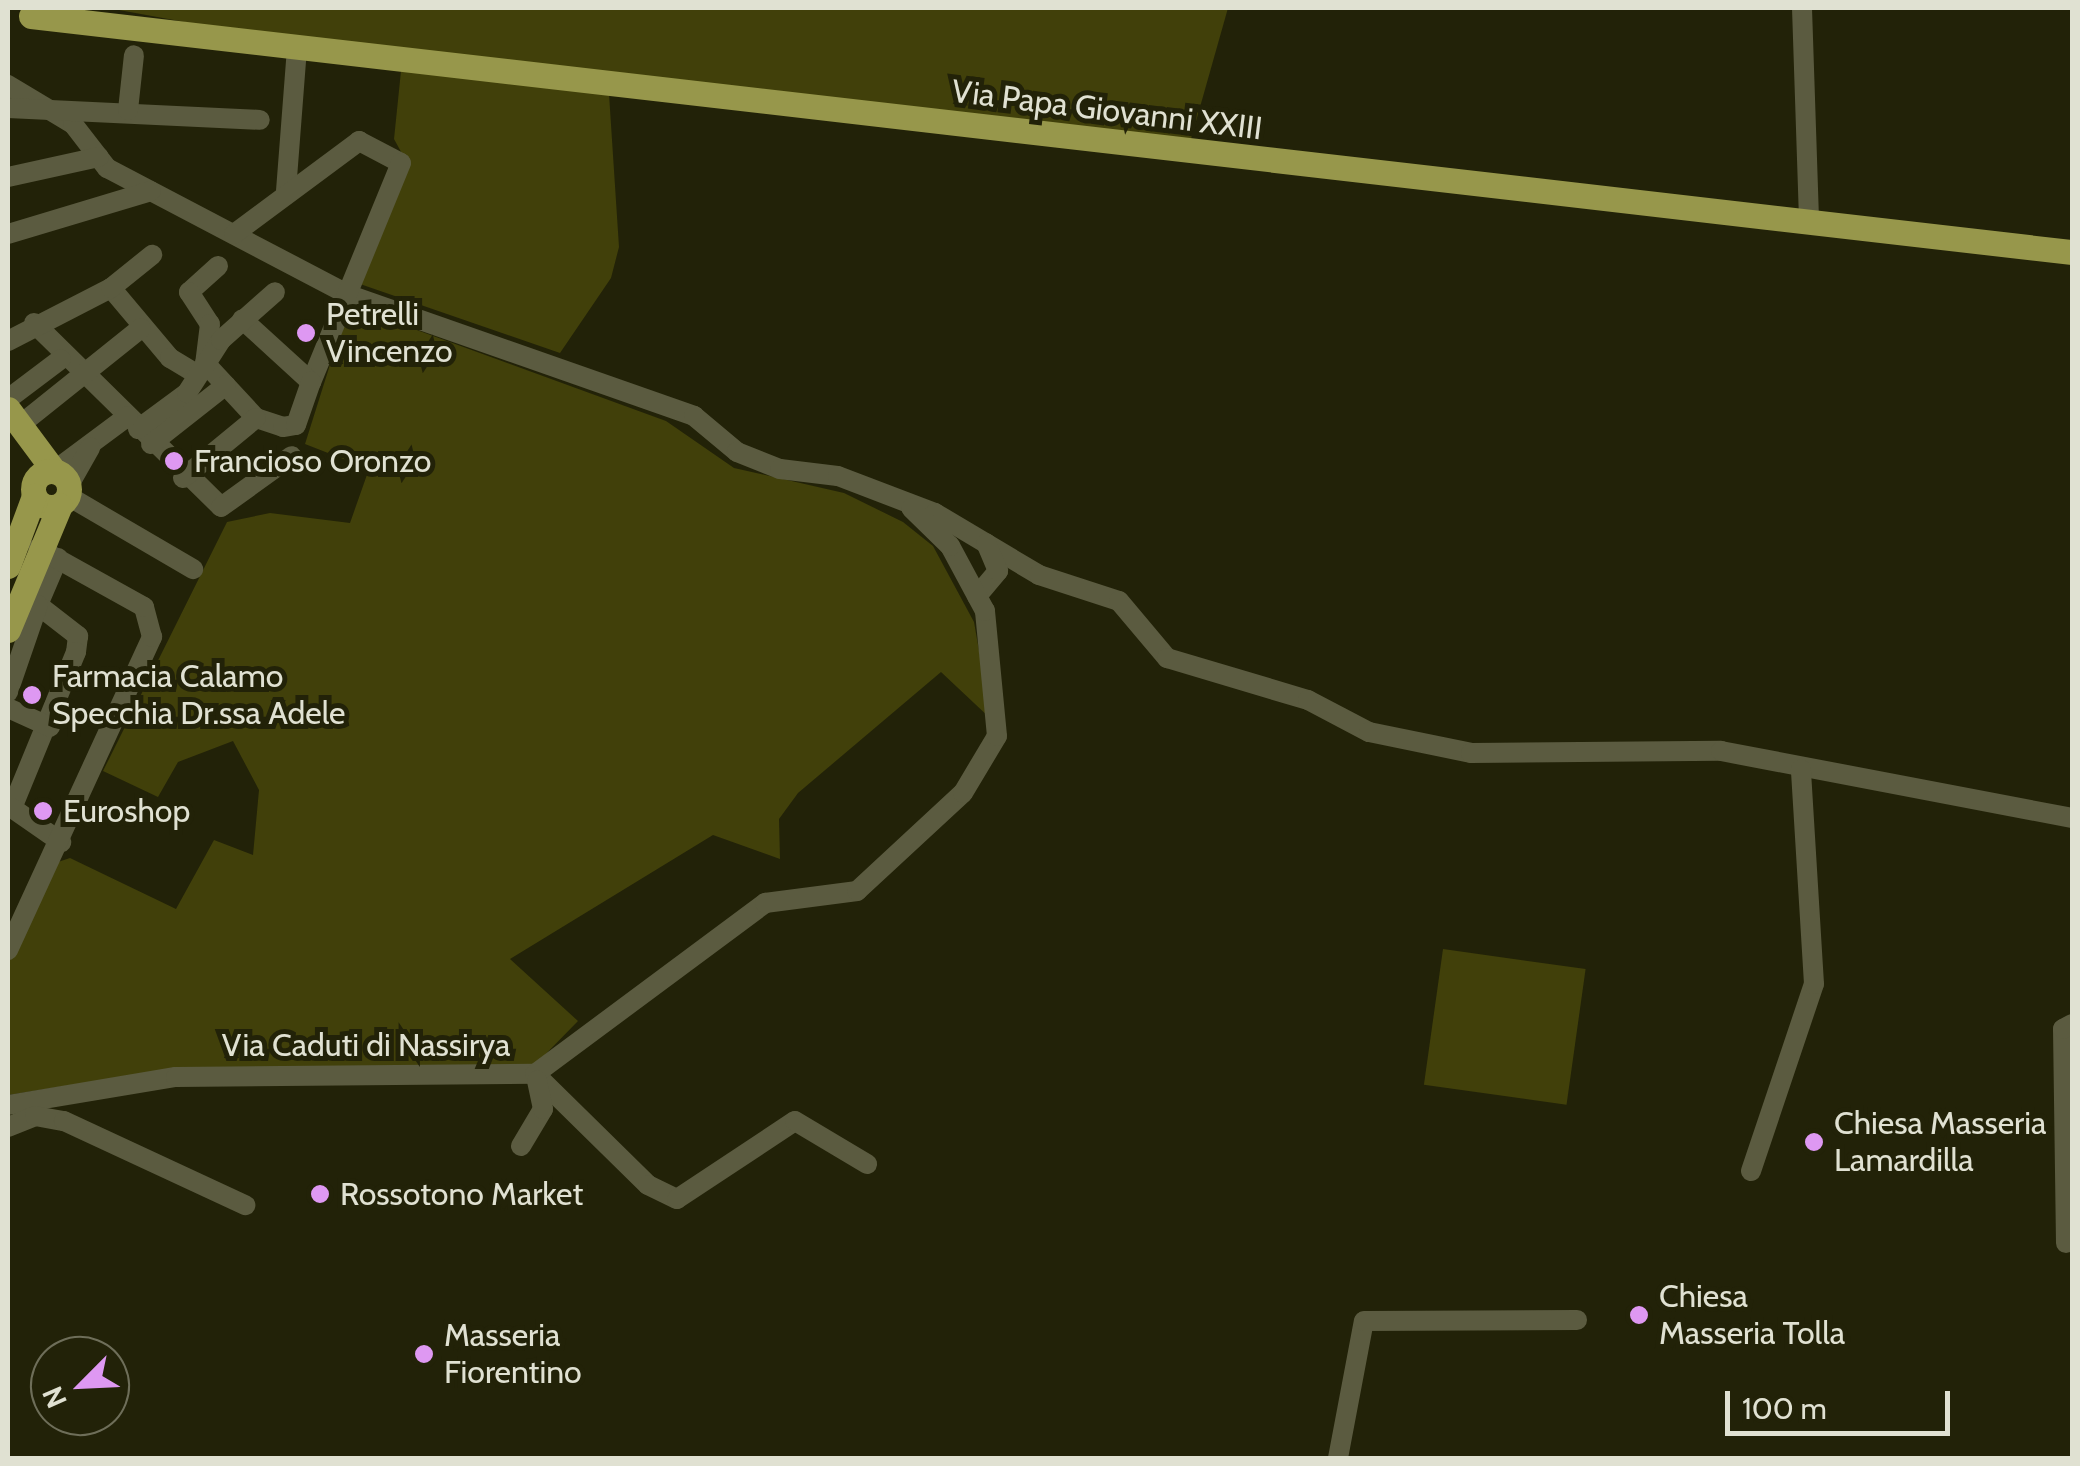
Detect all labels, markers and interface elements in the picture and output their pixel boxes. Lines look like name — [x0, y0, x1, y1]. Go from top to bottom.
street label: Via Papa Giovanni XXIII — [950, 72, 1264, 148]
place label: Petrelli Vincenzo — [326, 296, 452, 371]
marker: Petrelli Vincenzo — [295, 322, 317, 344]
place label: Francioso Oronzo — [194, 442, 431, 480]
marker: Francioso Oronzo — [163, 450, 185, 472]
place label: Farmacia Calamo Specchia Dr.ssa Adele — [52, 658, 345, 733]
marker: Farmacia Calamo Specchia Dr.ssa Adele — [21, 684, 43, 706]
place label: Euroshop — [63, 792, 190, 830]
marker: Euroshop — [32, 800, 54, 822]
street label: Via Caduti di Nassirya — [222, 1026, 510, 1064]
place label: Chiesa Masseria Lamardilla — [1834, 1105, 2046, 1180]
marker: Chiesa Masseria Lamardilla — [1803, 1131, 1825, 1153]
place label: Rossotono Market — [340, 1175, 583, 1213]
marker: Rossotono Market — [309, 1183, 331, 1205]
place label: Chiesa Masseria Tolla — [1659, 1278, 1845, 1353]
marker: Chiesa Masseria Tolla — [1628, 1304, 1650, 1326]
place label: Masseria Fiorentino — [444, 1317, 582, 1392]
north arrow — [30, 1336, 130, 1436]
marker: Masseria Fiorentino — [413, 1343, 435, 1365]
scale bar — [1730, 1371, 1955, 1433]
text: N — [35, 1381, 74, 1413]
text: 100 m — [1742, 1390, 1827, 1427]

